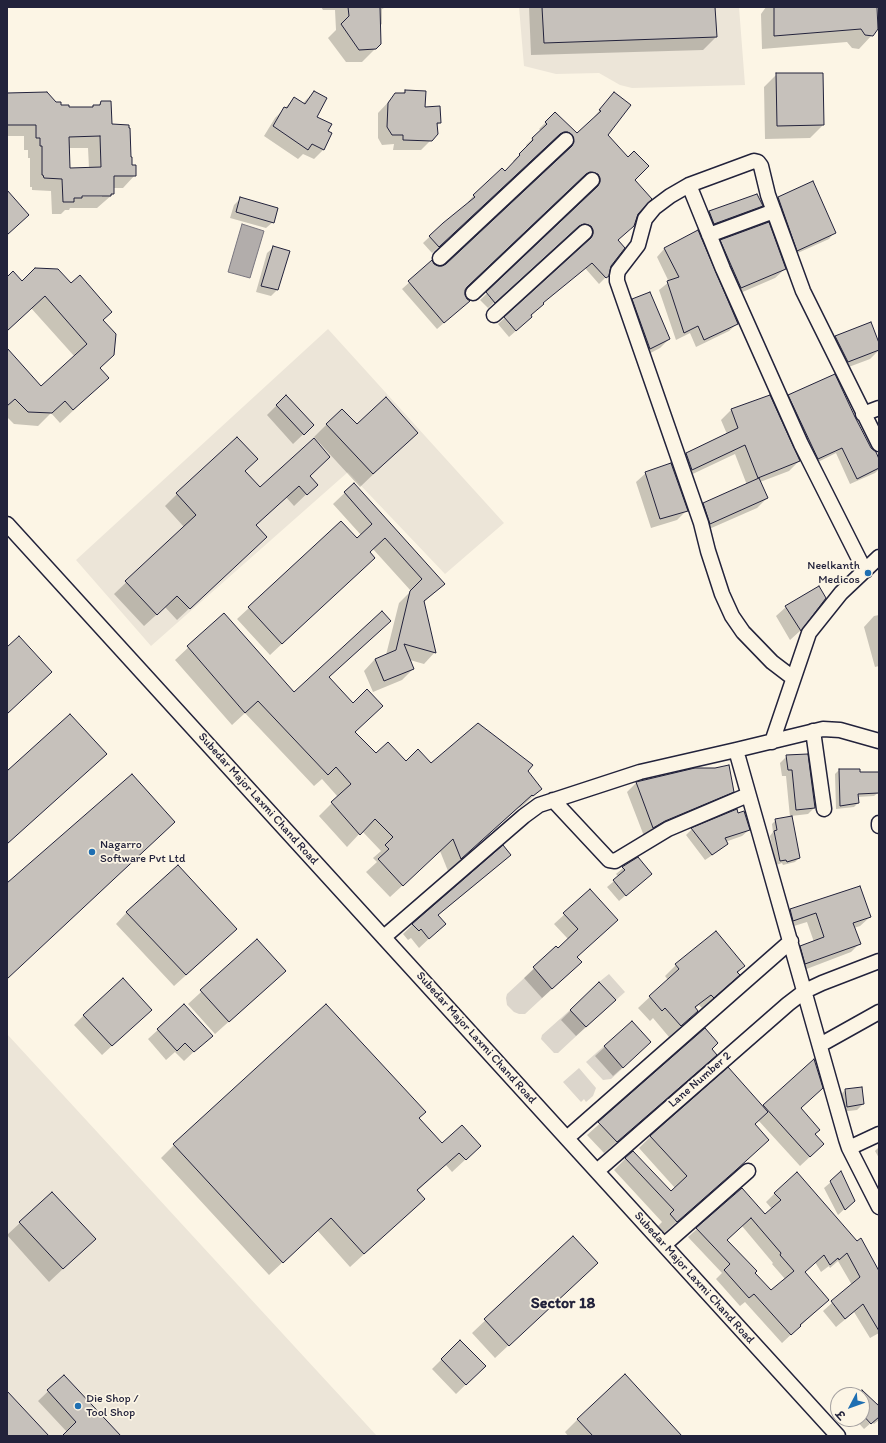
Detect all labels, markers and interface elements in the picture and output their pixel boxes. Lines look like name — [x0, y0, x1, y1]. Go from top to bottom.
place label: Neelkanth Medicos — [807, 559, 860, 587]
marker: Neelkanth Medicos — [863, 568, 873, 578]
street label: Subedar Major Laxmi Chand Road — [195, 730, 321, 868]
place label: Nagarro Software Pvt Ltd — [100, 838, 185, 866]
marker: Nagarro Software Pvt Ltd — [87, 847, 97, 857]
street label: Subedar Major Laxmi Chand Road — [413, 969, 539, 1107]
street label: Lane Number 2 — [666, 1049, 734, 1111]
street label: Subedar Major Laxmi Chand Road — [631, 1209, 757, 1347]
district label: Sector 18 — [531, 1294, 595, 1314]
north arrow — [830, 1387, 870, 1427]
place label: Die Shop / Tool Shop — [86, 1392, 138, 1420]
marker: Die Shop / Tool Shop — [73, 1401, 83, 1411]
text: उ — [834, 1408, 849, 1422]

